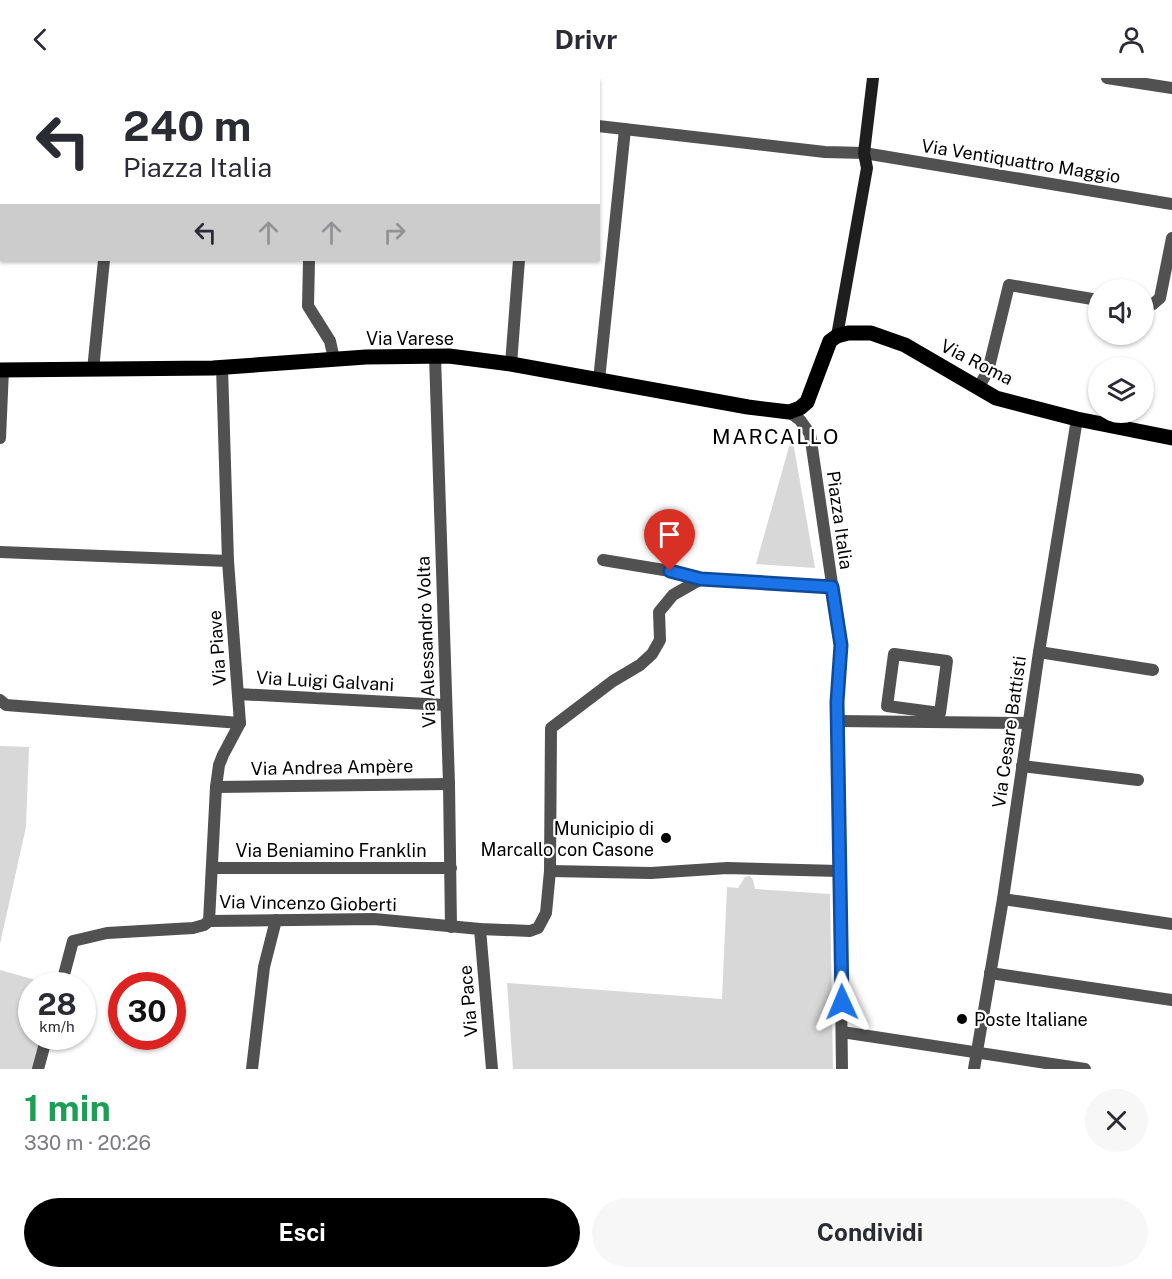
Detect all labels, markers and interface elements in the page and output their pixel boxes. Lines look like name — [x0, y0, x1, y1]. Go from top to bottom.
icon: back — [24, 23, 57, 56]
text: Drivr — [555, 23, 617, 55]
icon: person — [1115, 23, 1148, 56]
text: 240 m — [123, 101, 251, 150]
icon: left — [24, 102, 102, 180]
street label: Via Ventiquattro Maggio — [920, 135, 1122, 187]
text: Piazza Italia — [123, 151, 272, 183]
icon: left — [189, 216, 222, 249]
icon: ahead — [252, 216, 285, 249]
icon: ahead — [315, 216, 348, 249]
icon: right — [378, 216, 411, 249]
map controls — [1088, 279, 1154, 423]
button: sound — [1088, 279, 1154, 345]
street label: Via Varese — [366, 328, 454, 349]
street label: Via Roma — [937, 335, 1017, 389]
button: layers — [1088, 357, 1154, 423]
district label: MARCALLO — [712, 424, 840, 449]
street label: Piazza Italia — [823, 469, 857, 571]
pin — [644, 509, 695, 571]
icon: arrive — [653, 518, 686, 551]
street label: Via Alessandro Volta — [413, 556, 439, 728]
street label: Via Piave — [204, 610, 230, 686]
street label: Via Cesare Battisti — [988, 655, 1030, 809]
street label: Via Luigi Galvani — [255, 667, 395, 695]
street label: Via Andrea Ampère — [251, 755, 413, 779]
place label: Municipio di Marcallo con Casone — [481, 818, 654, 860]
marker: Municipio di Marcallo con Casone — [659, 831, 673, 845]
street label: Via Beniamino Franklin — [235, 840, 427, 861]
street label: Via Vincenzo Gioberti — [219, 891, 397, 915]
street label: Via Pace — [454, 964, 482, 1038]
position arrow — [810, 970, 874, 1034]
speed limit sign: 30 — [108, 972, 186, 1050]
text: 28 — [37, 986, 77, 1022]
place label: Poste Italiane — [974, 1009, 1088, 1030]
marker: Poste Italiane — [955, 1012, 969, 1026]
text: km/h — [39, 1018, 75, 1035]
text: 1 min — [24, 1087, 111, 1129]
button: close — [1085, 1089, 1148, 1152]
text: 330 m · 20:26 — [24, 1131, 151, 1155]
button: Esci — [24, 1198, 580, 1267]
button: Condividi — [592, 1198, 1148, 1267]

